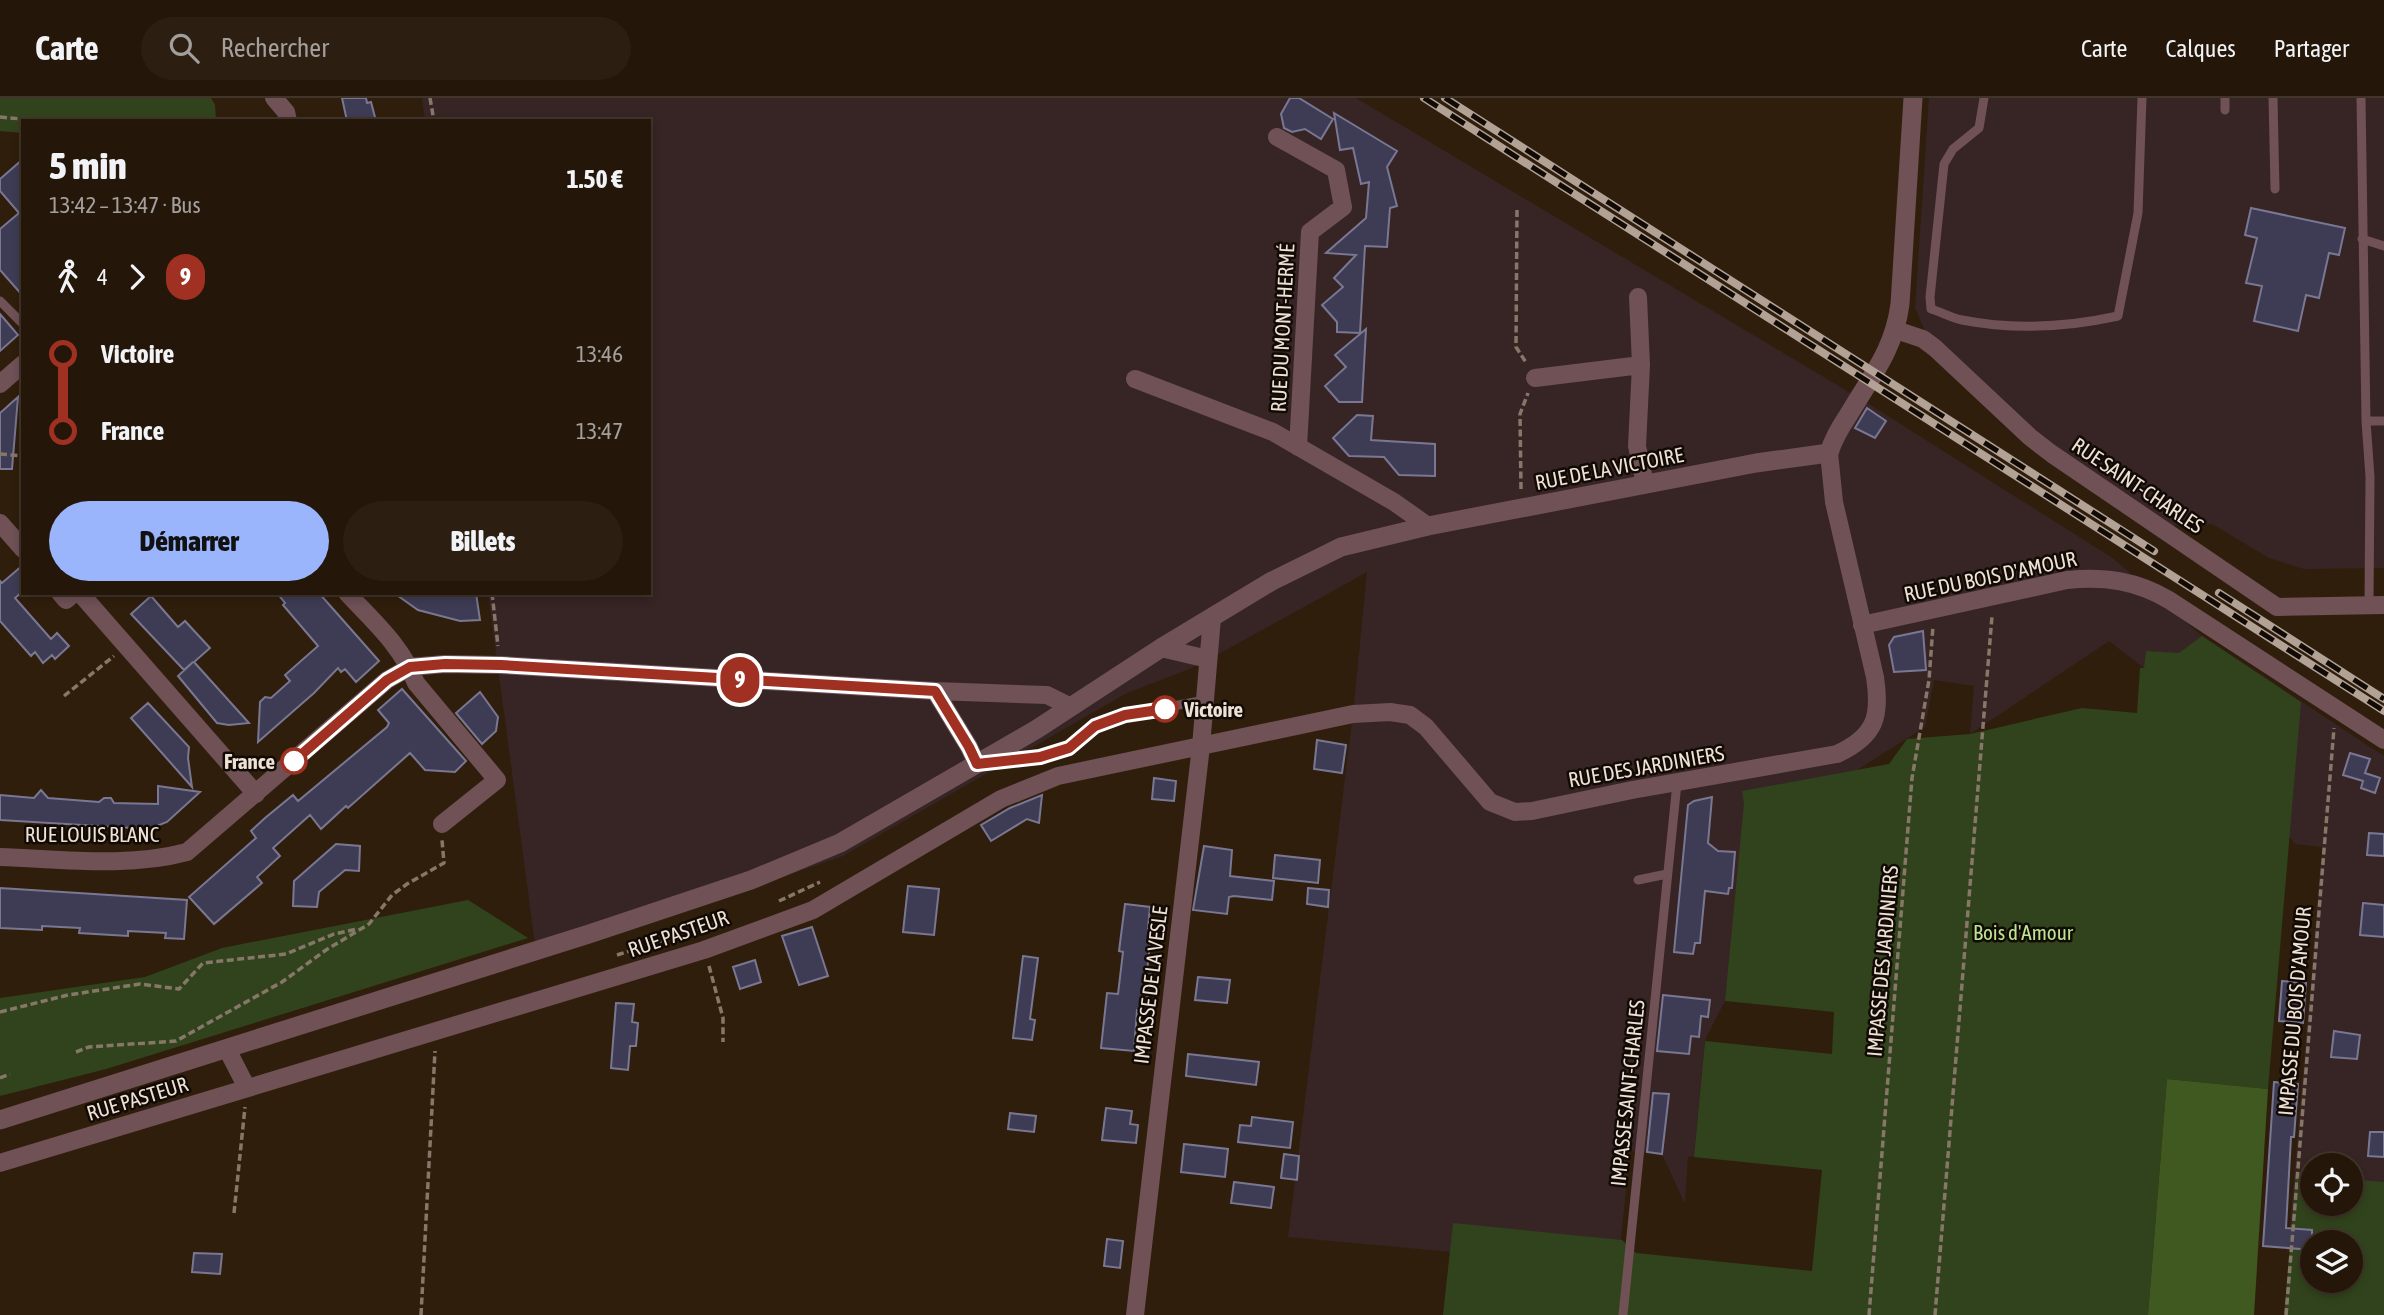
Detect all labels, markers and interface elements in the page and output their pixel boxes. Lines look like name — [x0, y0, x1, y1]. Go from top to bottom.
search box — [141, 17, 631, 80]
text: Carte — [35, 29, 99, 67]
icon: search — [165, 29, 203, 67]
text: Rechercher — [221, 33, 329, 63]
text: Carte — [2081, 35, 2127, 62]
text: Calques — [2165, 35, 2236, 62]
text: Partager — [2274, 35, 2349, 62]
text: 5 min — [49, 144, 127, 187]
text: 1.50 € — [566, 164, 623, 194]
text: 13:42 – 13:47 · Bus — [49, 192, 201, 218]
street label: RUE DU MONT-HERMÉ — [1266, 243, 1298, 413]
icon: walk — [49, 258, 87, 296]
icon: forward — [118, 258, 156, 296]
text: 9 — [180, 263, 191, 290]
text: 4 — [97, 264, 108, 290]
text: Victoire — [101, 339, 174, 369]
text: 13:46 — [576, 341, 623, 367]
text: France — [101, 416, 164, 446]
text: 13:47 — [576, 418, 623, 444]
street label: RUE SAINT-CHARLES — [2068, 432, 2208, 538]
street label: RUE DE LA VICTOIRE — [1533, 442, 1685, 494]
button: Démarrer — [49, 501, 329, 581]
button: Billets — [343, 501, 623, 581]
street label: RUE DU BOIS D'AMOUR — [1902, 546, 2079, 606]
line badge: 9 — [717, 657, 763, 703]
text: 9 — [734, 666, 746, 693]
marker: Victoire — [1152, 696, 1178, 722]
place label: Victoire — [1183, 697, 1243, 721]
street label: RUE DES JARDINIERS — [1566, 740, 1726, 792]
marker: France — [281, 748, 307, 774]
place label: France — [224, 749, 275, 773]
street label: RUE LOUIS BLANC — [25, 822, 160, 846]
street label: IMPASSE DES JARDINIERS — [1862, 864, 1902, 1058]
street label: RUE PASTEUR — [625, 905, 732, 961]
street label: IMPASSE DE LA VESLE — [1128, 905, 1172, 1065]
street label: IMPASSE DU BOIS D'AMOUR — [2273, 905, 2315, 1116]
park label: Bois d'Amour — [1973, 920, 2074, 944]
street label: IMPASSE SAINT-CHARLES — [1605, 998, 1649, 1187]
street label: RUE PASTEUR — [84, 1071, 191, 1125]
map controls — [2300, 1153, 2363, 1293]
button: locate — [2300, 1153, 2363, 1216]
button: layers — [2300, 1230, 2363, 1293]

